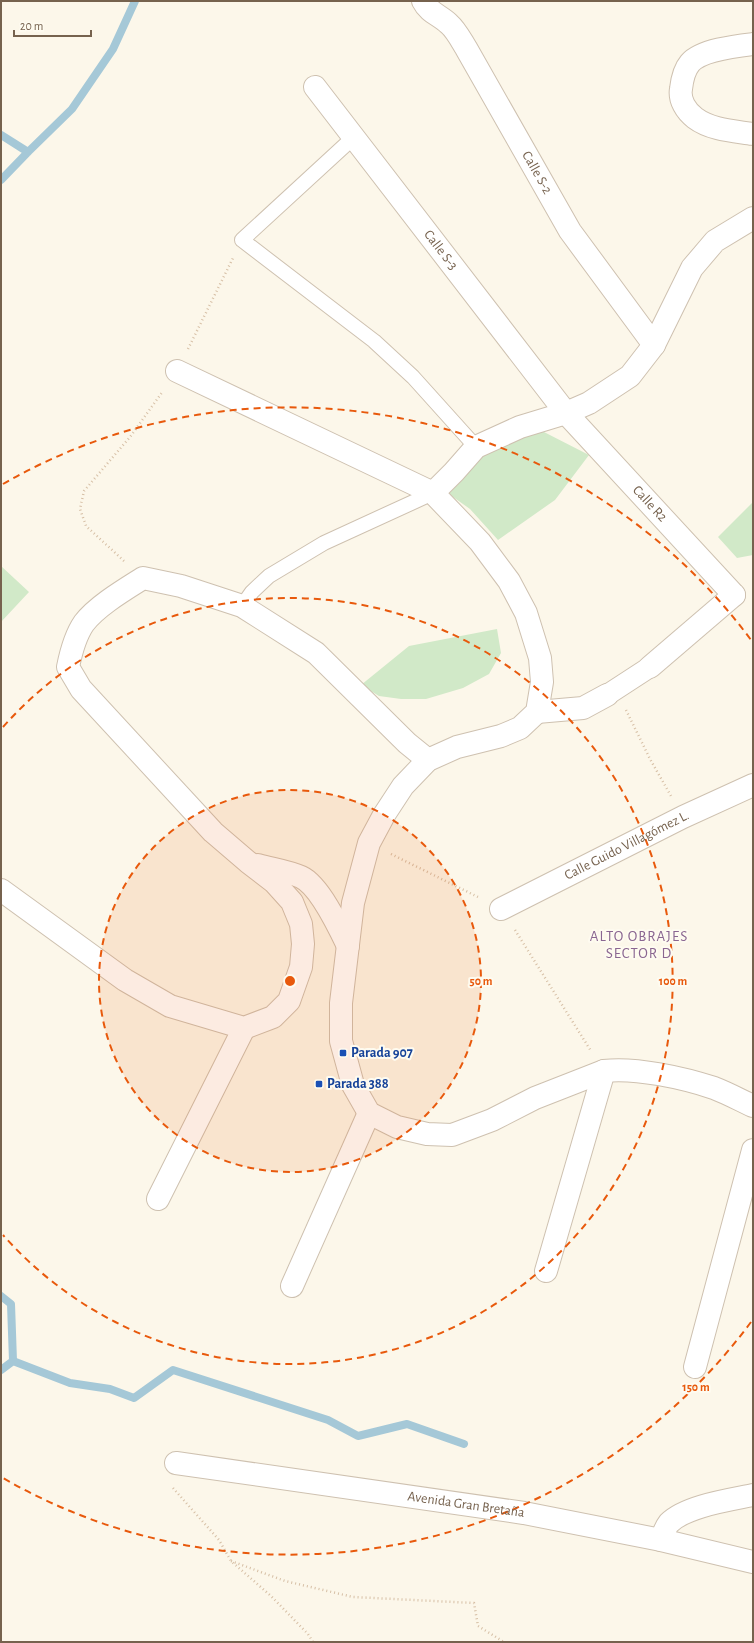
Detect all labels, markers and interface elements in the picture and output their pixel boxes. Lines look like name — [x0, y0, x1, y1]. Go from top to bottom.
scale bar — [14, 12, 91, 38]
text: 20 m — [20, 20, 43, 32]
street label: Calle S-2 — [519, 149, 554, 196]
street label: Calle S-3 — [421, 228, 460, 273]
street label: Calle R2 — [630, 483, 670, 525]
street label: Calle Guido Villagómez L. — [562, 808, 691, 883]
district label: ALTO OBRAJES SECTOR D — [590, 929, 688, 961]
centre of rings — [283, 974, 297, 988]
text: 50 m — [470, 975, 493, 987]
text: 100 m — [659, 975, 687, 987]
place label: Parada 907 — [351, 1046, 413, 1060]
marker: Parada 907 — [338, 1048, 348, 1058]
place label: Parada 388 — [327, 1077, 389, 1091]
marker: Parada 388 — [314, 1079, 324, 1089]
text: 150 m — [682, 1381, 710, 1393]
street label: Avenida Gran Bretaña — [407, 1489, 526, 1520]

